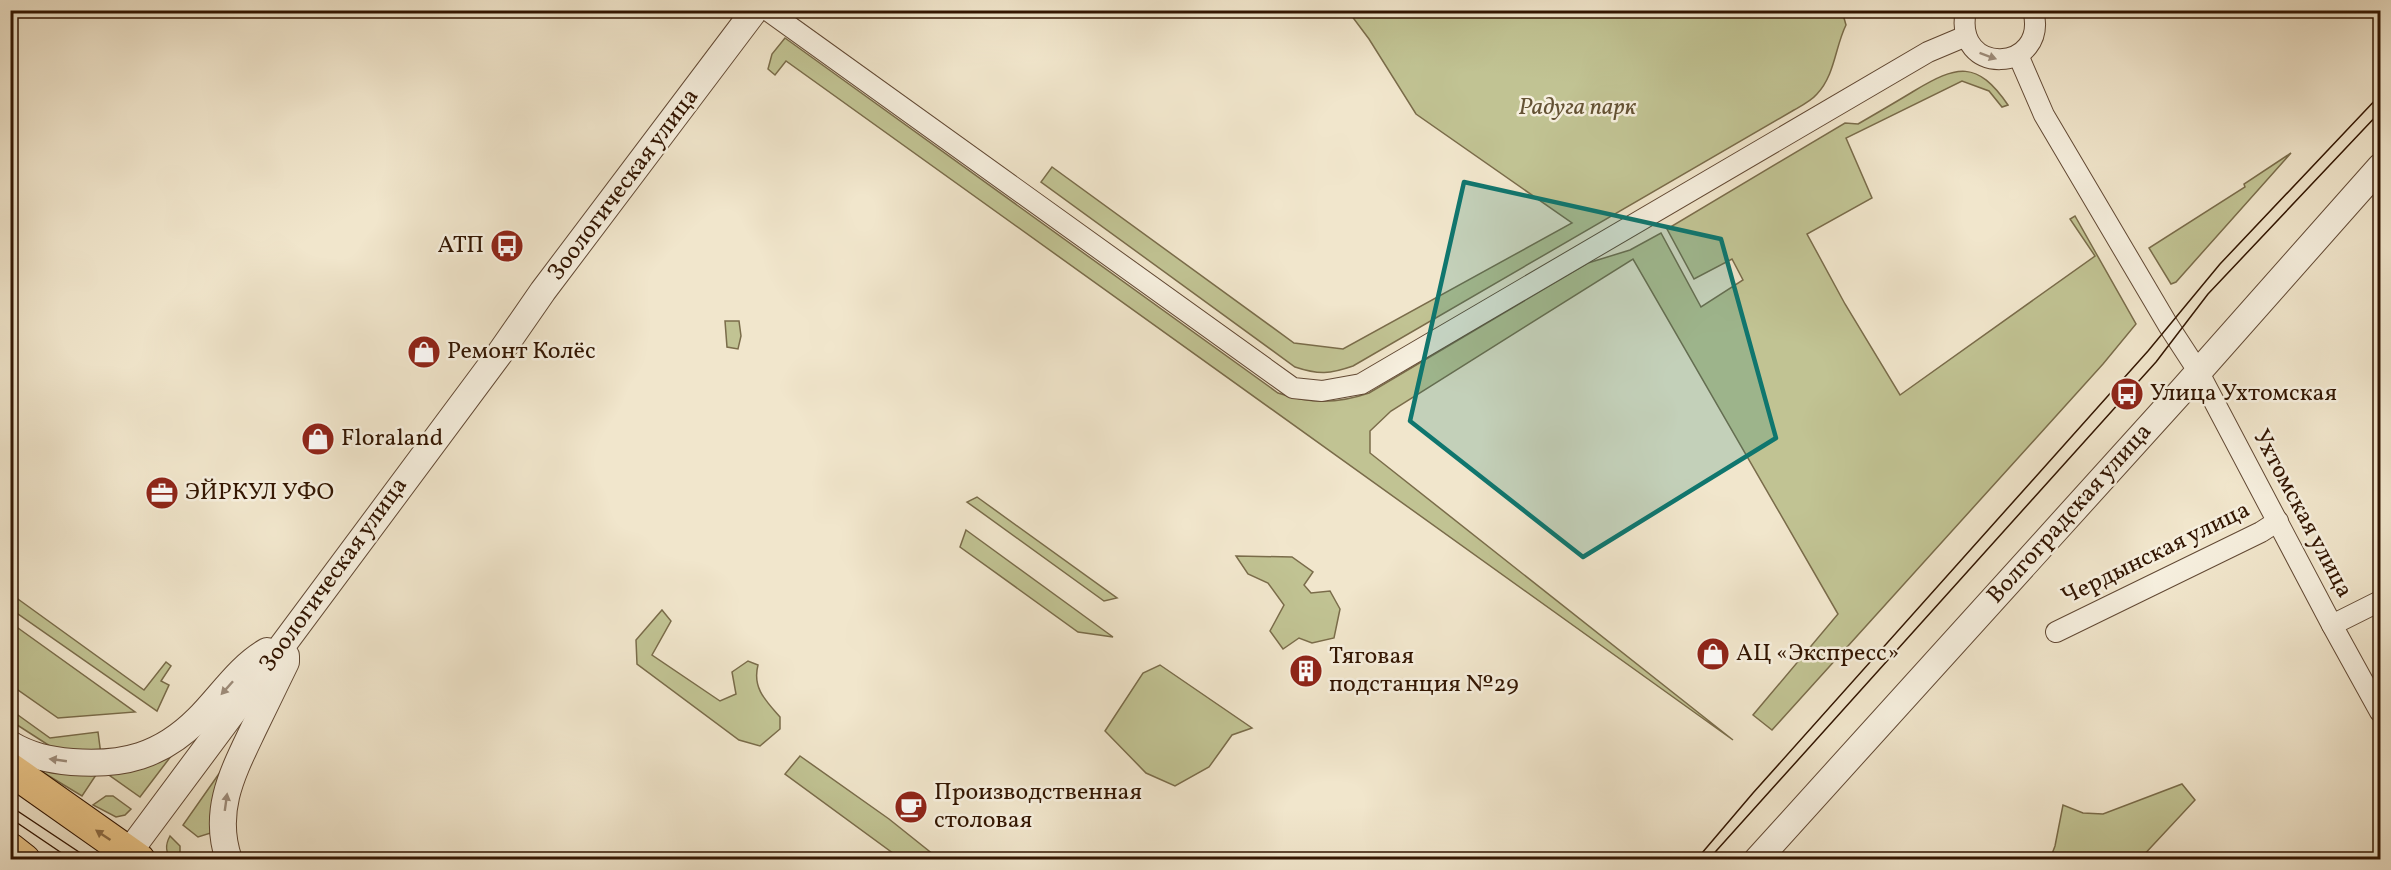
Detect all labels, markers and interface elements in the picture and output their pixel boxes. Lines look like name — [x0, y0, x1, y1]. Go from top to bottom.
one-way arrow — [1979, 52, 1997, 62]
street label: Зоологическая улица — [540, 82, 708, 288]
park label: Радуга парк — [1518, 91, 1636, 125]
bus stop icon: АТП — [489, 228, 525, 264]
place label: АТП — [438, 229, 484, 263]
shop icon: Ремонт Колёс — [406, 334, 442, 370]
place label: Ремонт Колёс — [447, 335, 596, 369]
bus stop icon: Улица Ухтомская — [2109, 376, 2145, 412]
place label: Улица Ухтомская — [2150, 377, 2337, 411]
street label: Волгоградская улица — [1980, 416, 2160, 612]
shop icon: Floraland — [300, 421, 336, 457]
place label: Floraland — [341, 422, 443, 456]
street label: Ухтомская улица — [2243, 424, 2361, 604]
street label: Зоологическая улица — [252, 471, 416, 679]
office icon: ЭЙРКУЛ УФО — [144, 475, 180, 511]
place label: ЭЙРКУЛ УФО — [185, 476, 334, 510]
street label: Чердынская улица — [2056, 494, 2256, 614]
shop icon: АЦ «Экспресс» — [1695, 636, 1731, 672]
place label: АЦ «Экспресс» — [1736, 637, 1899, 671]
place label: Тяговая подстанция №29 — [1329, 640, 1519, 702]
building icon: Тяговая подстанция №29 — [1288, 653, 1324, 689]
one-way arrow — [221, 680, 234, 695]
one-way arrow — [48, 755, 67, 764]
place label: Производственная столовая — [934, 776, 1142, 838]
cafe icon: Производственная столовая — [893, 789, 929, 825]
one-way arrow — [221, 792, 230, 811]
one-way arrow — [95, 830, 111, 841]

